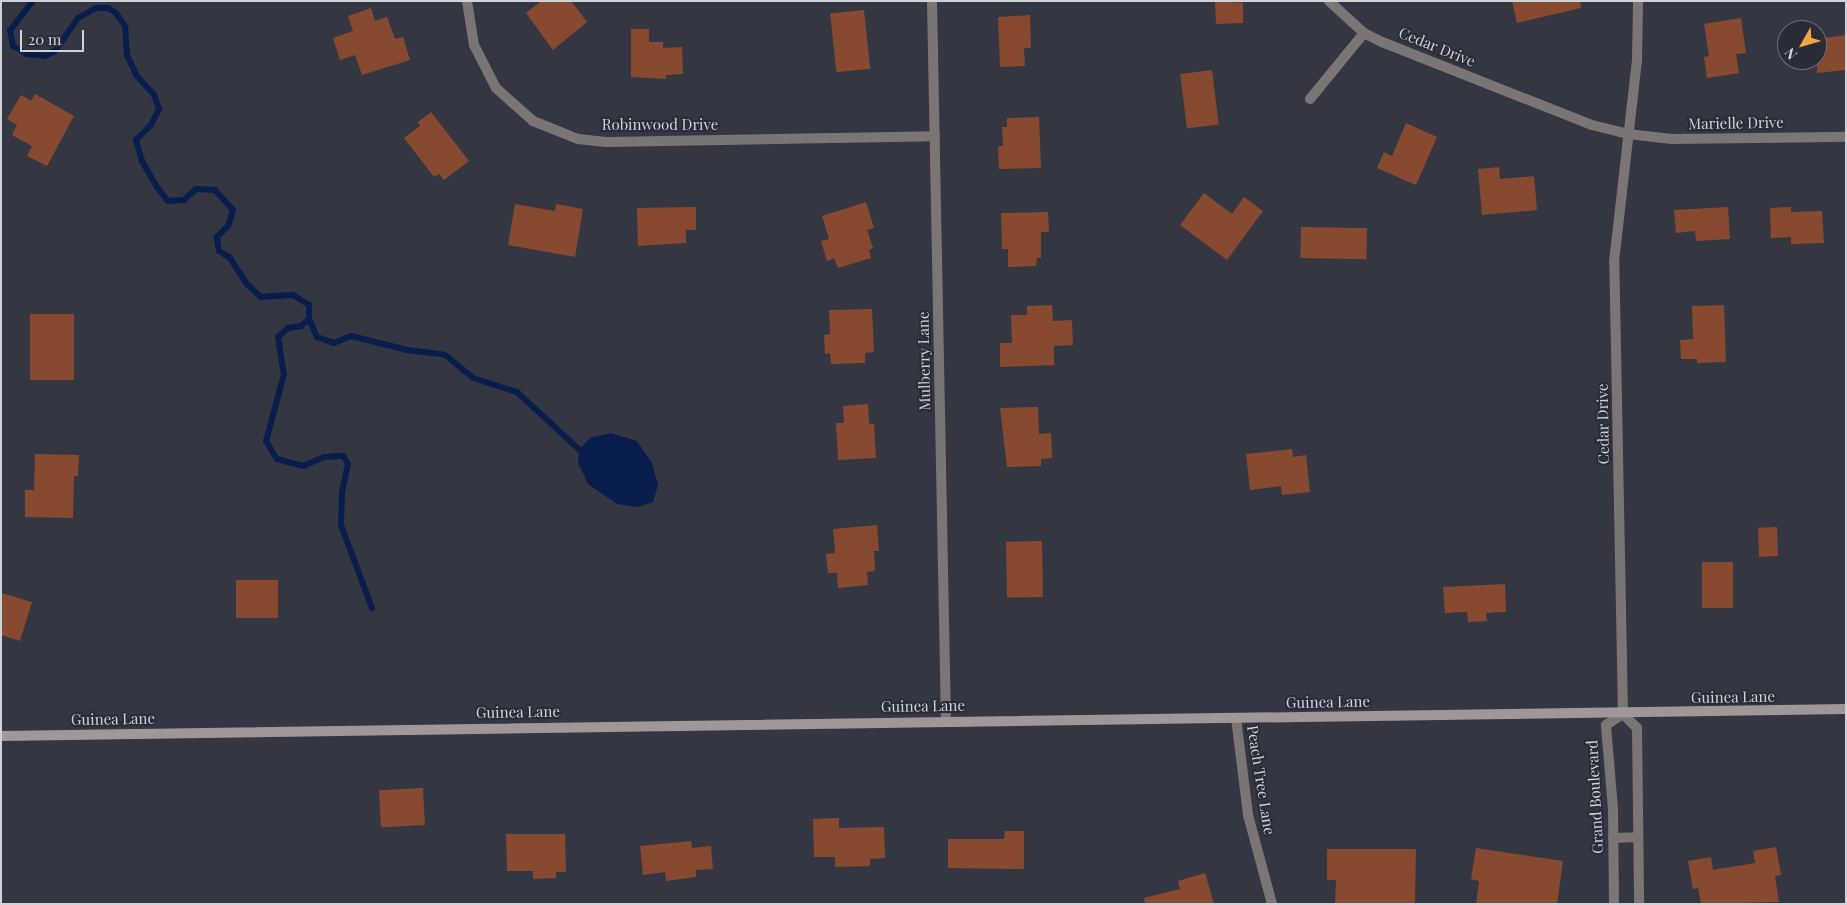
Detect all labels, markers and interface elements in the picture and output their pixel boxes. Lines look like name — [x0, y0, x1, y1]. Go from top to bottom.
scale bar — [22, 20, 86, 52]
north arrow — [1777, 20, 1827, 70]
street label: Cedar Drive — [1396, 23, 1478, 71]
text: 20 m — [28, 29, 61, 49]
text: N — [1780, 44, 1801, 64]
street label: Marielle Drive — [1688, 113, 1784, 133]
street label: Robinwood Drive — [602, 116, 718, 134]
street label: Mulberry Lane — [914, 311, 934, 411]
street label: Cedar Drive — [1593, 383, 1613, 465]
street label: Guinea Lane — [1691, 687, 1775, 707]
street label: Guinea Lane — [1286, 692, 1370, 712]
street label: Guinea Lane — [881, 696, 965, 716]
street label: Guinea Lane — [476, 702, 560, 722]
street label: Guinea Lane — [71, 709, 155, 729]
street label: Peach Tree Lane — [1243, 724, 1279, 836]
street label: Grand Boulevard — [1583, 740, 1607, 854]

